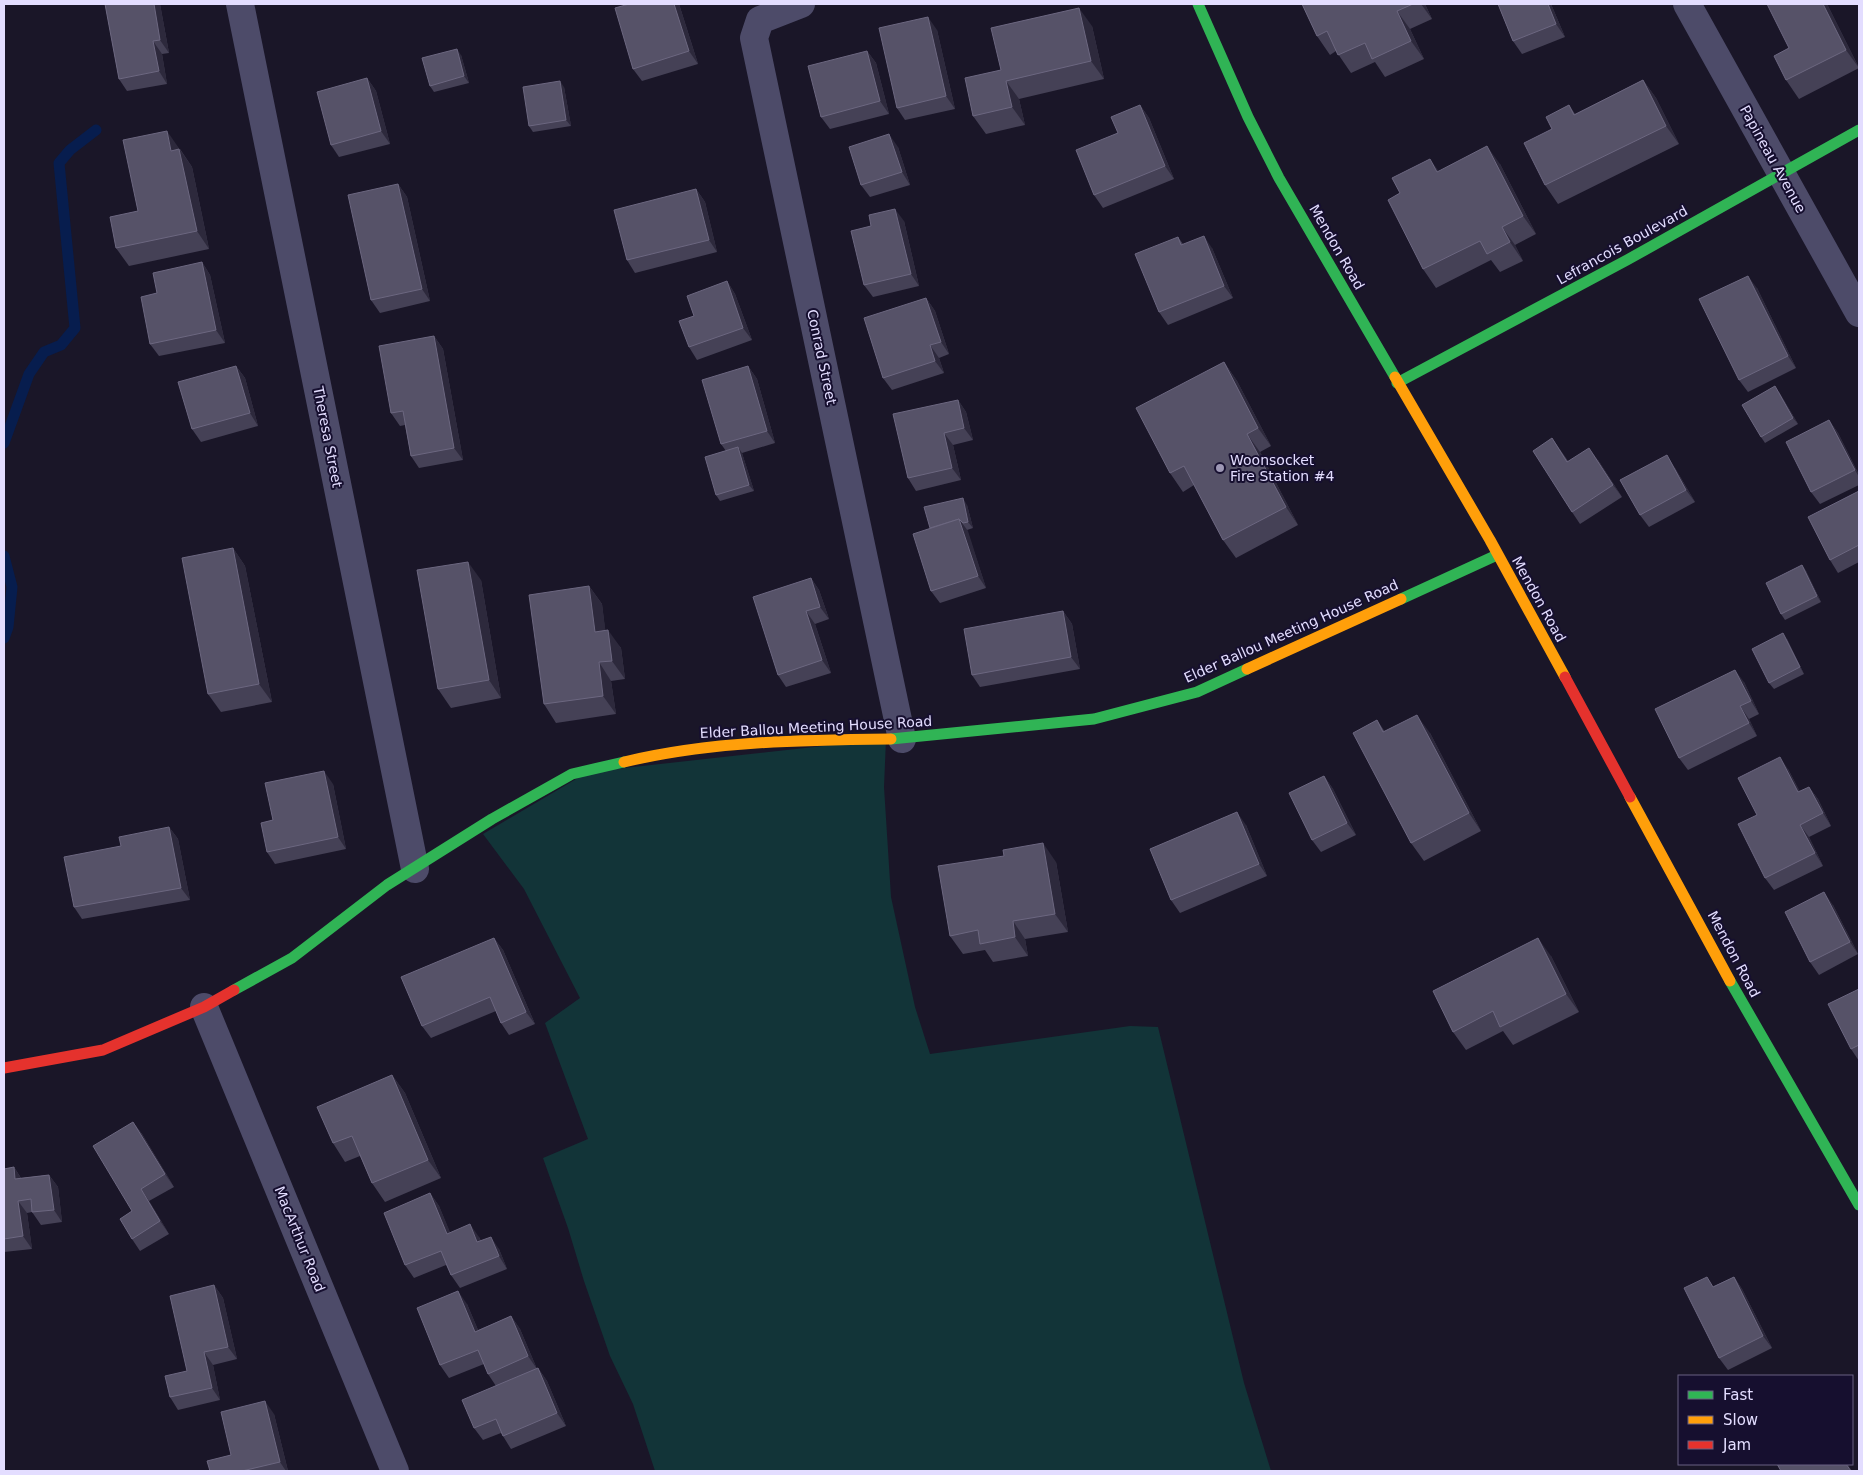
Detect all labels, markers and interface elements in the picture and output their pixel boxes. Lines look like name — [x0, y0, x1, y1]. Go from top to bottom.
street label: Papineau Avenue — [1737, 102, 1809, 216]
street label: Mendon Road — [1306, 202, 1368, 292]
street label: Lefrancois Boulevard — [1554, 202, 1690, 288]
street label: Conrad Street — [804, 308, 840, 407]
street label: Theresa Street — [310, 384, 346, 490]
place label: Woonsocket Fire Station #4 — [1230, 452, 1334, 484]
marker: Woonsocket Fire Station #4 — [1214, 462, 1226, 474]
street label: Mendon Road — [1509, 553, 1569, 645]
street label: Elder Ballou Meeting House Road — [1181, 576, 1401, 686]
street label: Elder Ballou Meeting House Road — [699, 713, 933, 741]
street label: Mendon Road — [1705, 908, 1763, 1000]
street label: MacArthur Road — [272, 1184, 328, 1294]
legend — [1678, 1375, 1853, 1465]
text: Fast — [1723, 1386, 1753, 1404]
text: Slow — [1723, 1411, 1758, 1429]
text: Jam — [1722, 1436, 1751, 1454]

